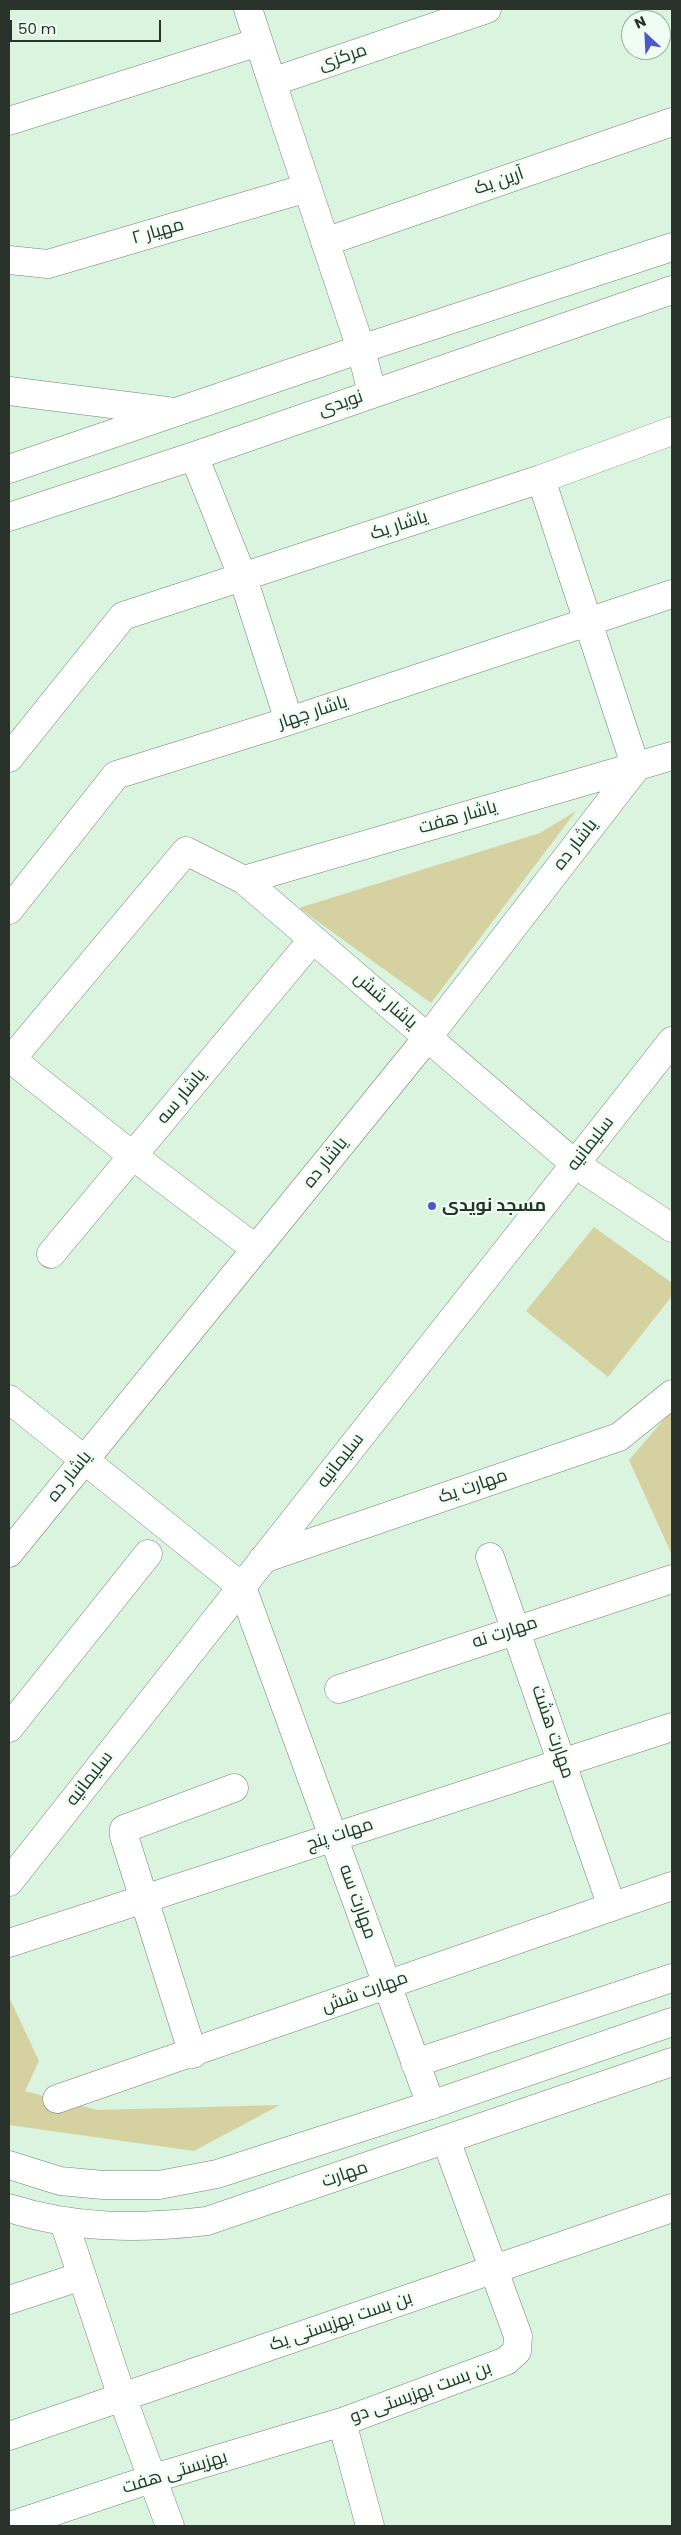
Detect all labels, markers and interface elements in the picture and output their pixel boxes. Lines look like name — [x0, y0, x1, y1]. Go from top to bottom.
scale bar — [12, 10, 164, 42]
north arrow — [621, 10, 671, 60]
text: N — [631, 11, 649, 34]
text: 50 m — [18, 18, 56, 39]
street label: مرکزی — [316, 40, 370, 76]
street label: آرین یک — [471, 163, 527, 201]
street label: مهیار ۲ — [130, 214, 186, 250]
street label: نویدی — [316, 386, 366, 422]
street label: یاشار یک — [367, 507, 431, 545]
street label: یاشار چهار — [276, 692, 350, 734]
street label: یاشار هفت — [416, 797, 500, 839]
street label: یاشار ده — [549, 815, 603, 875]
street label: یاشار شش — [349, 968, 421, 1034]
street label: یاشار سه — [153, 1065, 211, 1129]
street label: سلیمانیه — [563, 1112, 619, 1176]
street label: یاشار ده — [299, 1133, 353, 1193]
place label: مسجد نویدی — [442, 1195, 546, 1217]
marker: مسجد نویدی — [426, 1200, 438, 1212]
street label: سلیمانیه — [313, 1429, 369, 1493]
street label: یاشار ده — [43, 1447, 97, 1507]
street label: مهارت یک — [435, 1465, 511, 1509]
street label: مهارت نه — [469, 1612, 541, 1654]
street label: مهارت هشت — [526, 1683, 578, 1781]
street label: سلیمانیه — [62, 1747, 118, 1811]
street label: مهات پنج — [304, 1814, 376, 1856]
street label: مهارت سه — [334, 1862, 380, 1942]
street label: مهارت شش — [319, 1967, 411, 2019]
street label: مهارت — [319, 2157, 371, 2193]
street label: بن بست بهزیستی یک — [267, 2287, 415, 2357]
street label: بن بست بهزیستی دو — [347, 2357, 495, 2429]
street label: بهزیستی هفت — [120, 2447, 230, 2499]

